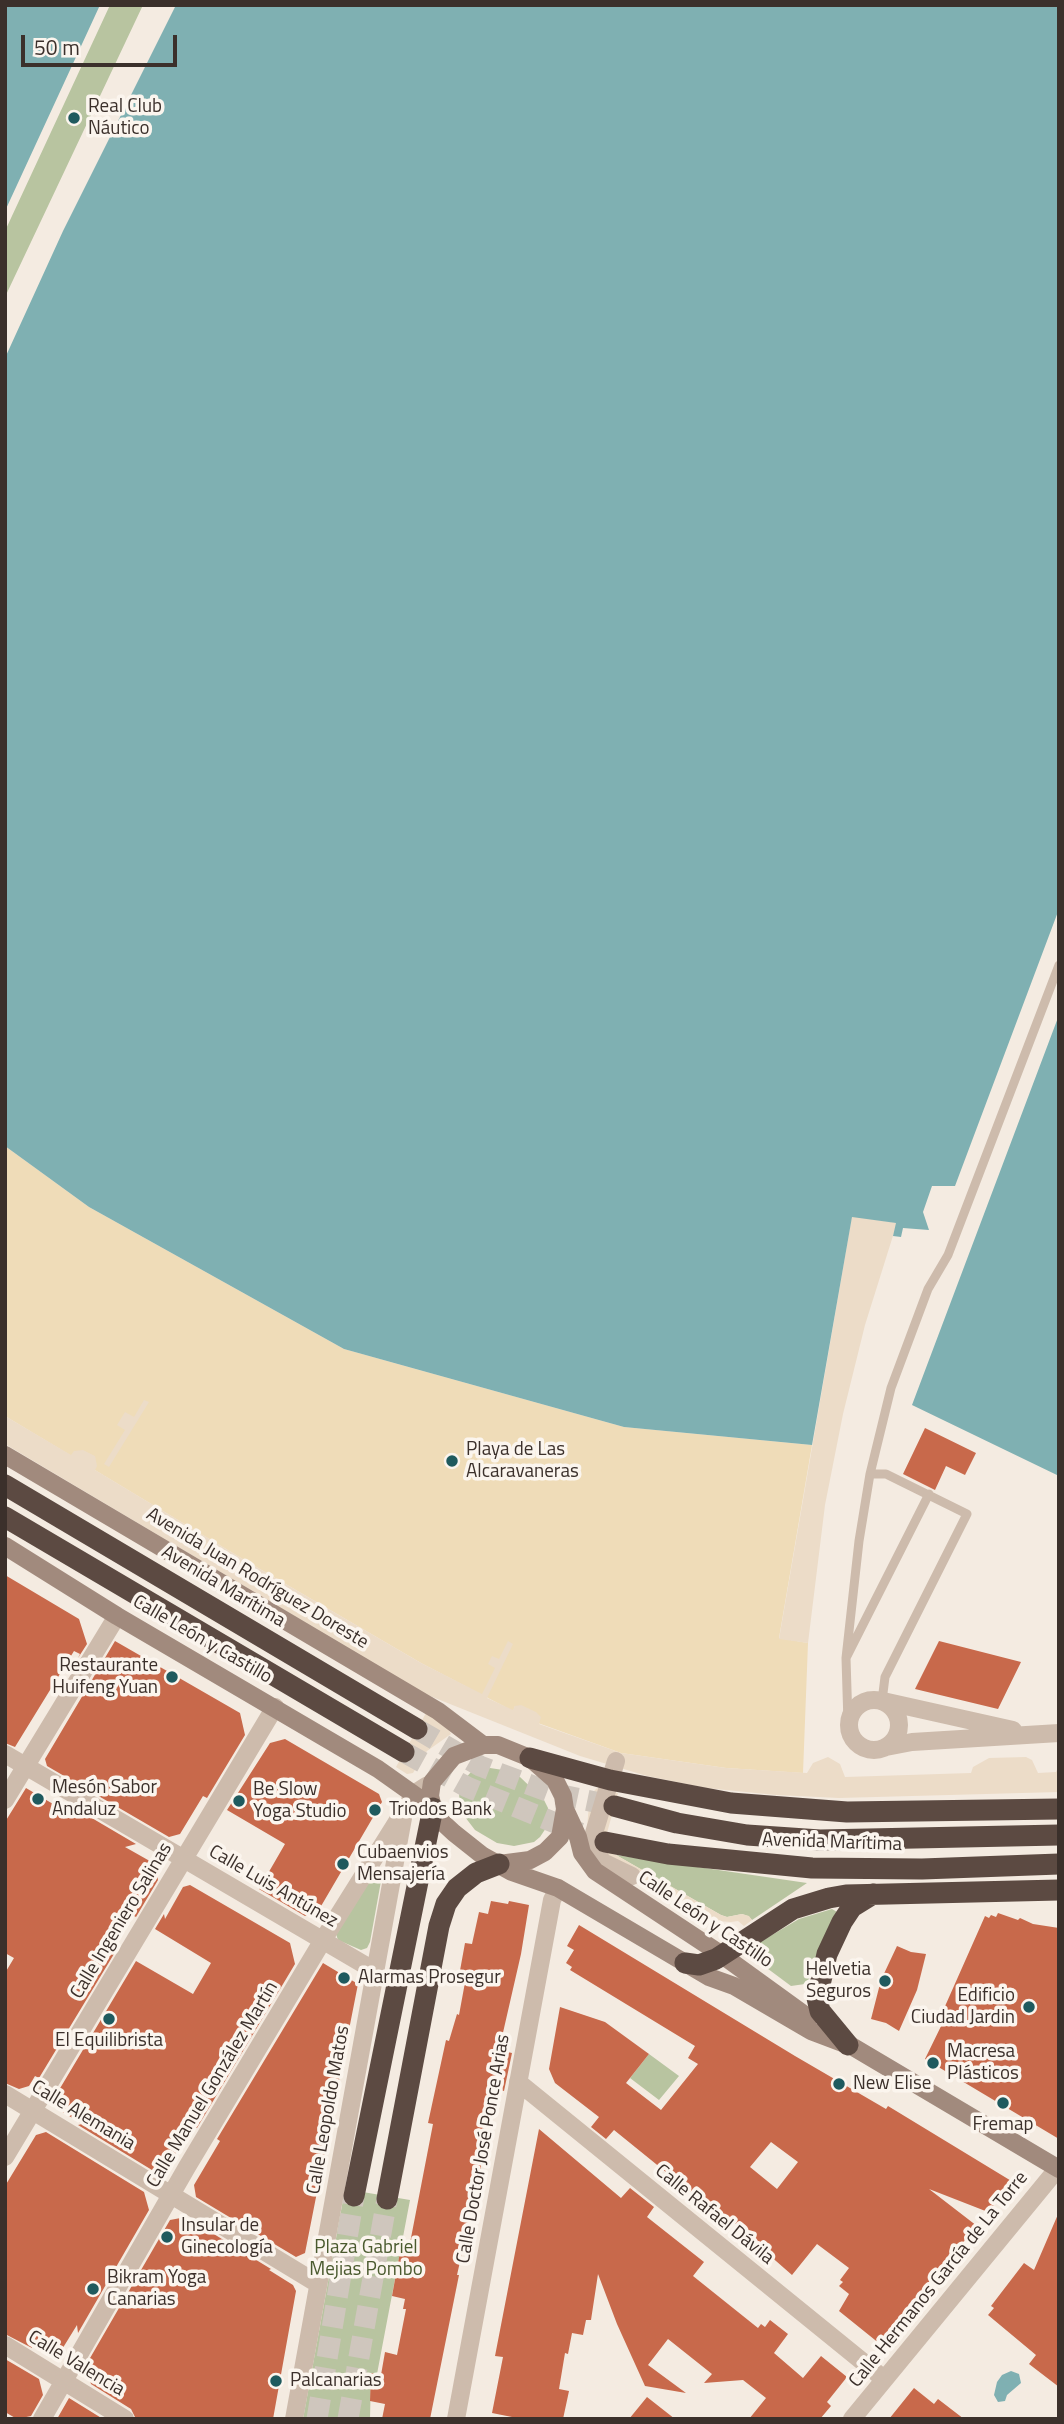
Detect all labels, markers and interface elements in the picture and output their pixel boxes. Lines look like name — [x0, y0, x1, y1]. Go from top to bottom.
scale bar — [24, 21, 180, 65]
text: 50 m — [34, 31, 80, 63]
place label: Real Club Náutico — [88, 96, 162, 140]
marker: Real Club Náutico — [66, 110, 82, 126]
place label: Playa de Las Alcaravaneras — [466, 1439, 579, 1483]
marker: Playa de Las Alcaravaneras — [444, 1453, 460, 1469]
street label: Avenida Juan Rodríguez Doreste — [142, 1504, 372, 1654]
street label: Avenida Marítima — [157, 1541, 289, 1633]
street label: Calle León y Castillo — [128, 1591, 276, 1689]
place label: Restaurante Huifeng Yuan — [52, 1655, 158, 1699]
marker: Restaurante Huifeng Yuan — [164, 1669, 180, 1685]
place label: Mesón Sabor Andaluz — [52, 1777, 157, 1821]
place label: Be Slow Yoga Studio — [253, 1779, 347, 1823]
marker: Mesón Sabor Andaluz — [30, 1791, 46, 1807]
marker: Be Slow Yoga Studio — [231, 1793, 247, 1809]
place label: Triodos Bank — [389, 1799, 492, 1821]
marker: Triodos Bank — [367, 1802, 383, 1818]
street label: Avenida Marítima — [762, 1829, 902, 1857]
street label: Calle Ingeniero Salinas — [66, 1839, 178, 2003]
street label: Calle Luis Antúnez — [204, 1841, 342, 1933]
place label: Cubaenvios Mensajería — [357, 1842, 449, 1886]
marker: Cubaenvios Mensajería — [335, 1856, 351, 1872]
street label: Calle León y Castillo — [633, 1867, 777, 1973]
place label: Helvetia Seguros — [805, 1959, 871, 2003]
place label: Alarmas Prosegur — [358, 1967, 501, 1989]
marker: Alarmas Prosegur — [336, 1970, 352, 1986]
marker: Helvetia Seguros — [877, 1973, 893, 1989]
street label: Calle Manuel González Martín — [142, 1978, 284, 2192]
place label: Edificio Ciudad Jardin — [911, 1985, 1015, 2029]
marker: Edificio Ciudad Jardin — [1021, 1999, 1037, 2015]
marker: El Equilibrista — [101, 2011, 117, 2027]
street label: Calle Leopoldo Matos — [303, 2024, 355, 2196]
place label: El Equilibrista — [55, 2030, 163, 2052]
street label: Calle Doctor José Ponce Arias — [453, 2033, 515, 2265]
place label: Macresa Plásticos — [947, 2041, 1019, 2085]
marker: Macresa Plásticos — [925, 2055, 941, 2071]
place label: New Elise — [853, 2073, 931, 2095]
street label: Calle Alemania — [27, 2076, 139, 2156]
marker: New Elise — [831, 2076, 847, 2092]
marker: Fremap — [995, 2095, 1011, 2111]
place label: Fremap — [973, 2114, 1033, 2136]
street label: Calle Rafael Dávila — [650, 2160, 778, 2270]
street label: Calle Hermanos García de La Torre — [845, 2167, 1033, 2393]
place label: Insular de Ginecología — [181, 2215, 273, 2259]
marker: Insular de Ginecología — [159, 2229, 175, 2245]
park label: Plaza Gabriel Mejias Pombo — [309, 2237, 423, 2281]
place label: Bikram Yoga Canarias — [107, 2267, 206, 2311]
marker: Bikram Yoga Canarias — [85, 2281, 101, 2297]
street label: Calle Valencia — [24, 2326, 128, 2402]
place label: Palcanarias — [290, 2370, 382, 2392]
marker: Palcanarias — [268, 2373, 284, 2389]

